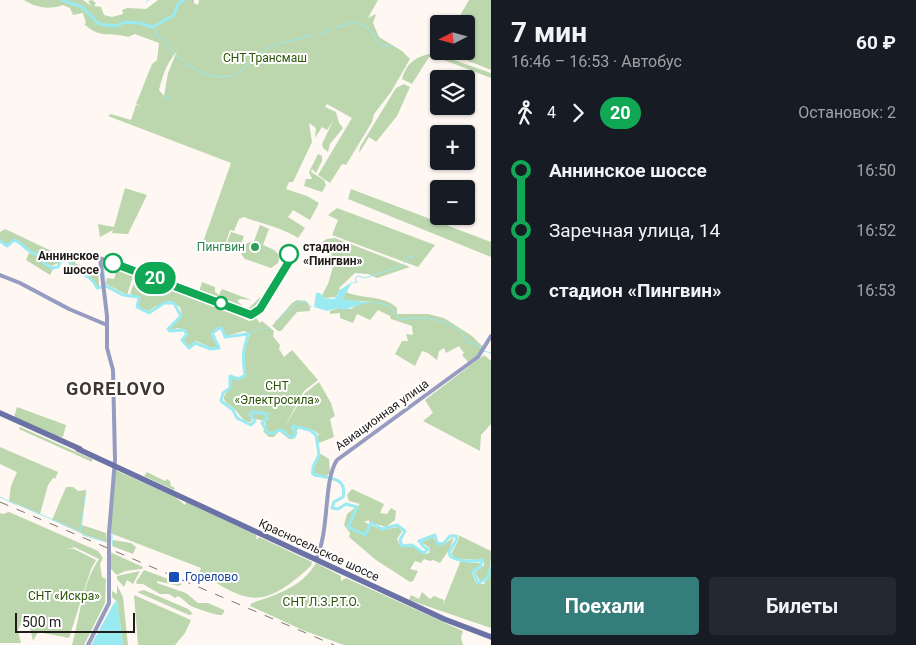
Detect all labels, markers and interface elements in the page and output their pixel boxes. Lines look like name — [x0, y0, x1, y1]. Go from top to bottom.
north arrow — [430, 15, 475, 60]
map controls — [430, 15, 475, 225]
text: 7 мин — [511, 16, 587, 49]
text: 60 ₽ — [856, 31, 896, 54]
park label: СНТ Трансмаш — [223, 51, 307, 65]
text: 16:46 – 16:53 · Автобус — [511, 52, 682, 71]
button: layers — [430, 70, 475, 115]
icon: walk — [511, 99, 539, 127]
icon: forward — [564, 99, 592, 127]
text: 20 — [610, 102, 631, 123]
text: 4 — [547, 103, 556, 122]
text: Остановок: 2 — [798, 103, 896, 122]
button: + — [430, 125, 475, 170]
text: Аннинское шоссе — [549, 159, 707, 182]
text: 16:50 — [856, 161, 896, 180]
button: − — [430, 180, 475, 225]
text: Заречная улица, 14 — [549, 219, 720, 242]
text: 16:52 — [856, 221, 896, 240]
place label: Пингвин — [197, 240, 245, 254]
place label: стадион «Пингвин» — [303, 240, 362, 268]
marker: Пингвин — [249, 241, 261, 253]
marker: стадион «Пингвин» — [279, 244, 299, 264]
place label: Аннинское шоссе — [38, 249, 100, 277]
marker: Аннинское шоссе — [103, 253, 123, 273]
line badge: 20 — [132, 262, 178, 294]
text: 20 — [145, 267, 165, 288]
text: стадион «Пингвин» — [549, 279, 722, 302]
text: 16:53 — [856, 281, 896, 300]
unlabelled marker — [214, 296, 228, 310]
street label: Авиационная улица — [333, 376, 431, 454]
district label: GORELOVO — [66, 378, 166, 399]
park label: СНТ «Электросила» — [234, 379, 320, 407]
street label: Красносельское шоссе — [257, 516, 381, 584]
marker: Горелово — [167, 570, 181, 584]
place label: Горелово — [185, 570, 238, 584]
button: Поехали — [511, 577, 699, 635]
button: Билеты — [709, 577, 896, 635]
park label: СНТ «Искра» — [28, 589, 100, 603]
park label: СНТ Л.З.Р.Т.О. — [283, 595, 359, 609]
scale bar — [15, 610, 135, 633]
text: 500 m — [22, 614, 61, 630]

